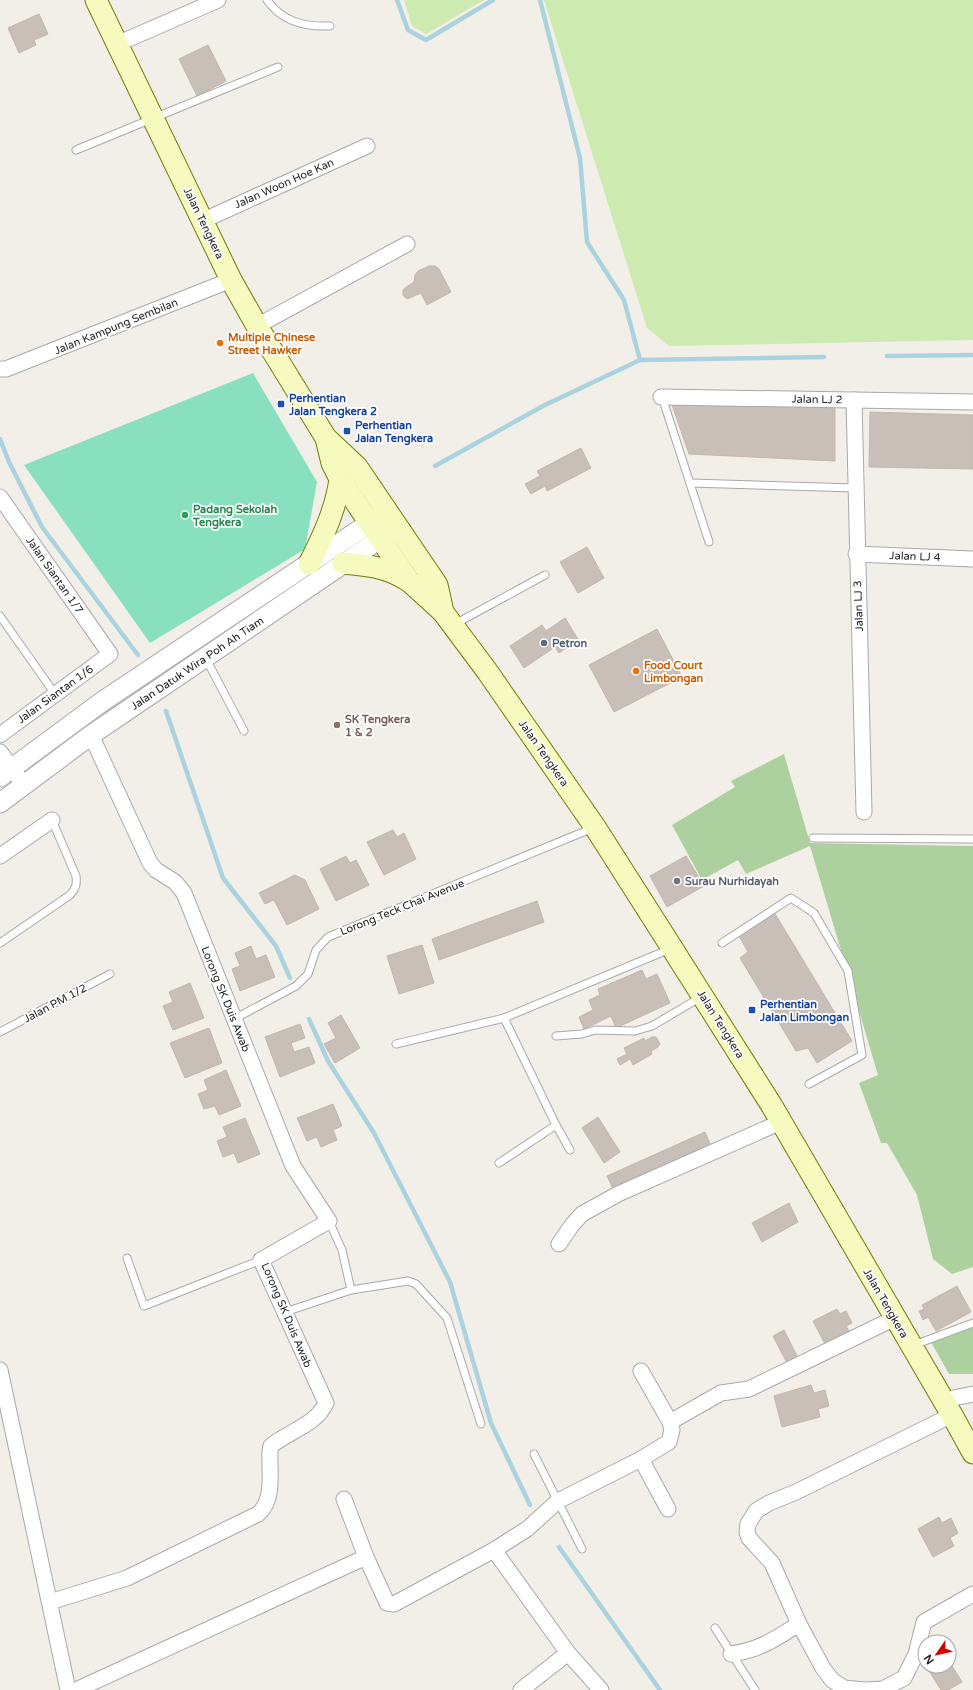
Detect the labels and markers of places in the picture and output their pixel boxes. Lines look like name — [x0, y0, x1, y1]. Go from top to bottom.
place label: Multiple Chinese Street Hawker — [228, 331, 316, 357]
marker: Multiple Chinese Street Hawker — [215, 338, 225, 348]
place label: Perhentian Jalan Tengkera 2 — [288, 392, 377, 419]
marker: Perhentian Jalan Tengkera 2 — [276, 399, 286, 409]
place label: Perhentian Jalan Tengkera — [354, 419, 433, 446]
marker: Perhentian Jalan Tengkera — [342, 426, 352, 436]
place label: Padang Sekolah Tengkera — [192, 503, 277, 530]
marker: Padang Sekolah Tengkera — [180, 510, 190, 520]
place label: Petron — [552, 637, 587, 650]
marker: Petron — [539, 638, 549, 648]
place label: Food Court Limbongan — [644, 659, 704, 686]
marker: Food Court Limbongan — [631, 666, 641, 676]
place label: SK Tengkera 1 & 2 — [345, 713, 410, 739]
marker: SK Tengkera 1 & 2 — [332, 720, 342, 730]
place label: Surau Nurhidayah — [685, 875, 779, 889]
marker: Surau Nurhidayah — [672, 876, 682, 886]
place label: Perhentian Jalan Limbongan — [759, 998, 849, 1025]
marker: Perhentian Jalan Limbongan — [747, 1005, 757, 1015]

